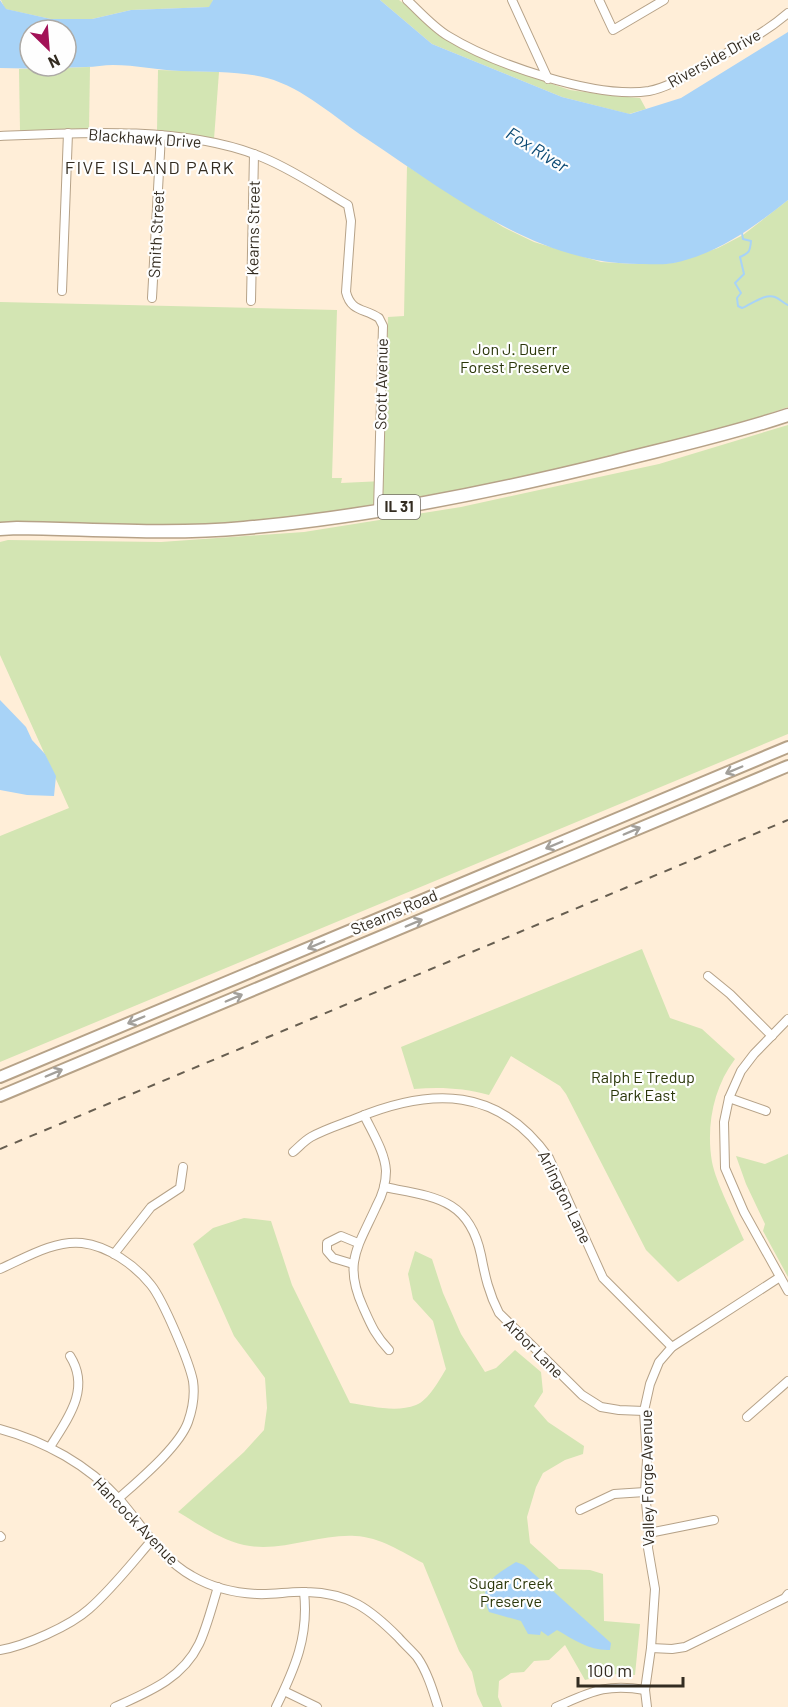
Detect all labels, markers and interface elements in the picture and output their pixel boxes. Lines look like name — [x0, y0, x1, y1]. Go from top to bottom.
north arrow — [18, 18, 78, 78]
street label: Riverside Drive — [664, 24, 764, 91]
text: N — [46, 51, 63, 73]
water label: Fox River — [502, 122, 573, 177]
street label: Blackhawk Drive — [88, 124, 202, 151]
district label: FIVE ISLAND PARK — [65, 156, 235, 178]
street label: Kearns Street — [242, 180, 263, 276]
street label: Smith Street — [144, 190, 167, 278]
street label: Scott Avenue — [370, 338, 391, 430]
park label: Jon J. Duerr Forest Preserve — [460, 339, 570, 376]
road number: IL 31 — [378, 495, 420, 519]
one-way arrow — [725, 765, 744, 776]
one-way arrow — [623, 825, 641, 836]
one-way arrow — [546, 840, 564, 851]
street label: Stearns Road — [348, 885, 440, 938]
one-way arrow — [404, 917, 422, 928]
one-way arrow — [308, 940, 326, 951]
one-way arrow — [224, 992, 242, 1003]
one-way arrow — [128, 1015, 146, 1026]
one-way arrow — [44, 1067, 63, 1078]
park label: Ralph E Tredup Park East — [591, 1067, 695, 1104]
street label: Arlington Lane — [535, 1147, 596, 1246]
street label: Arbor Lane — [501, 1314, 568, 1381]
street label: Valley Forge Avenue — [636, 1409, 657, 1547]
street label: Hancock Avenue — [90, 1473, 183, 1568]
park label: Sugar Creek Preserve — [469, 1573, 553, 1610]
scale bar — [578, 1650, 683, 1688]
text: 100 m — [587, 1659, 632, 1681]

